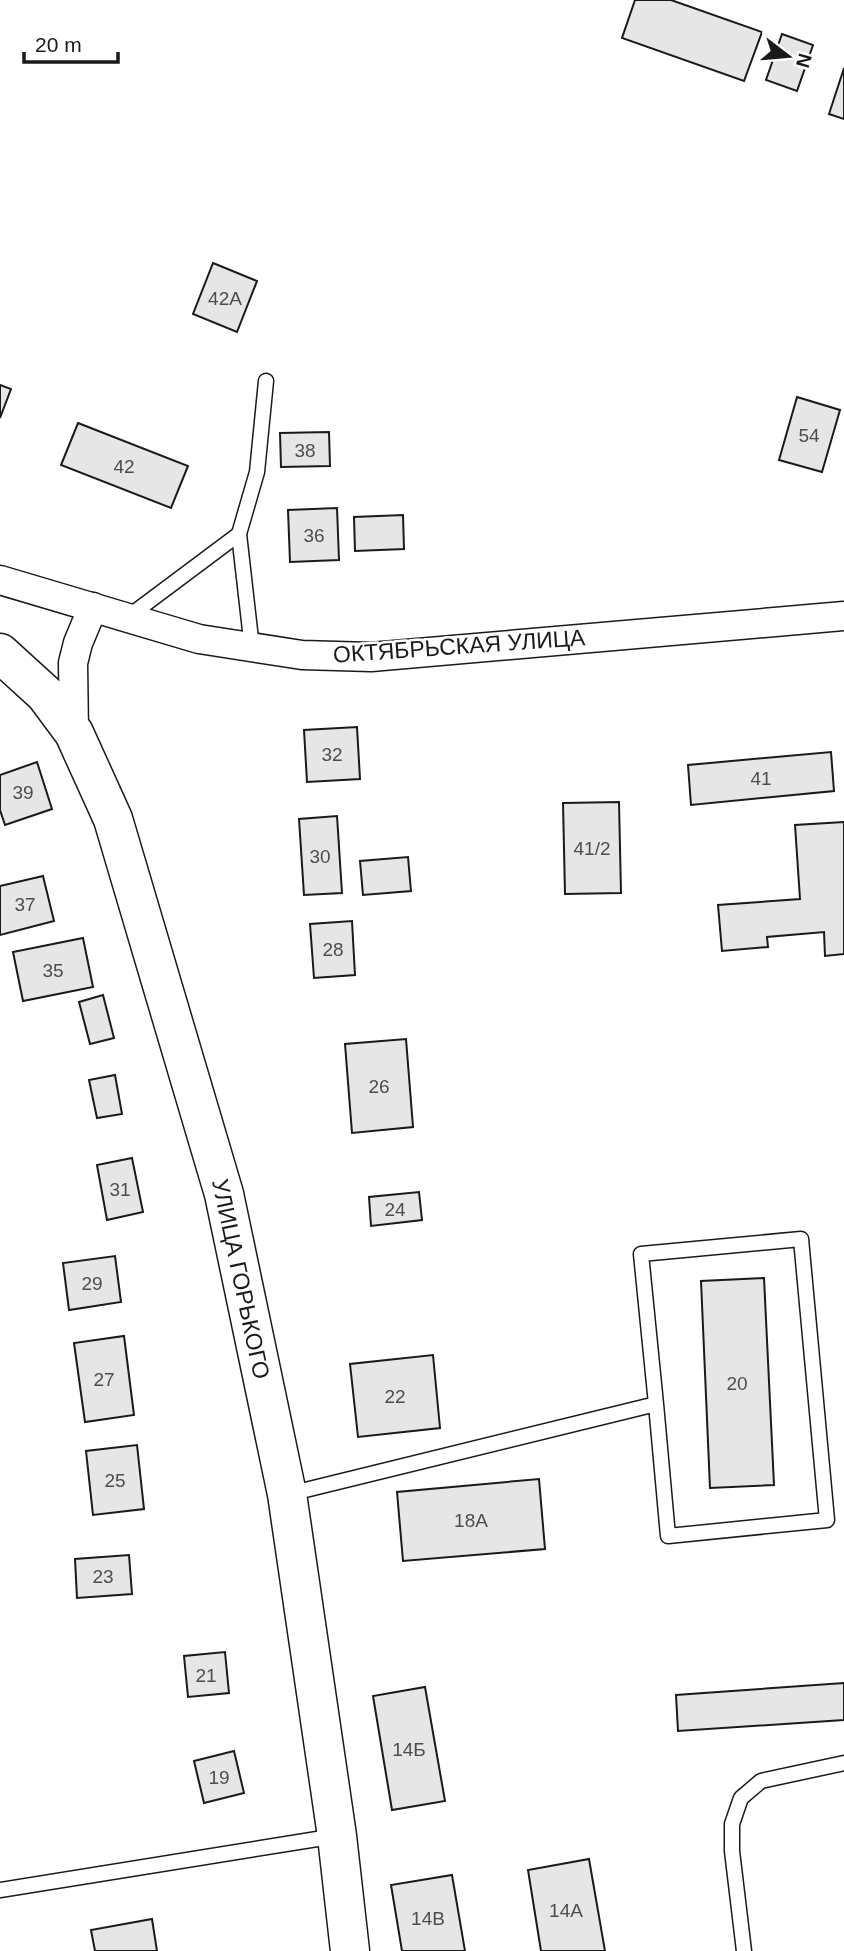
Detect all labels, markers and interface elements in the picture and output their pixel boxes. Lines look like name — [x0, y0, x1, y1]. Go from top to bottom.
scale bar — [24, 21, 119, 65]
north arrow — [753, 21, 823, 91]
text: 20 m — [35, 33, 82, 56]
text: N — [792, 51, 816, 70]
house number: 42А — [208, 288, 242, 309]
house number: 54 — [798, 425, 820, 446]
house number: 38 — [294, 440, 316, 461]
house number: 42 — [113, 456, 135, 477]
house number: 36 — [303, 525, 325, 546]
street label: ОКТЯБРЬСКАЯ УЛИЦА — [332, 624, 587, 668]
house number: 32 — [321, 744, 343, 765]
house number: 41 — [750, 768, 772, 789]
house number: 39 — [12, 782, 34, 803]
house number: 41/2 — [574, 838, 610, 859]
house number: 30 — [309, 846, 331, 867]
house number: 37 — [14, 894, 36, 915]
house number: 28 — [322, 939, 344, 960]
house number: 35 — [42, 960, 64, 981]
house number: 26 — [368, 1076, 390, 1097]
street label: УЛИЦА ГОРЬКОГО — [207, 1177, 275, 1381]
house number: 31 — [109, 1179, 131, 1200]
house number: 24 — [384, 1199, 406, 1220]
house number: 29 — [81, 1273, 103, 1294]
house number: 27 — [93, 1369, 115, 1390]
house number: 20 — [726, 1373, 748, 1394]
house number: 22 — [384, 1386, 406, 1407]
house number: 25 — [104, 1470, 126, 1491]
house number: 18А — [454, 1510, 488, 1531]
house number: 23 — [92, 1566, 114, 1587]
house number: 21 — [195, 1665, 217, 1686]
house number: 14Б — [392, 1739, 426, 1760]
house number: 19 — [208, 1767, 230, 1788]
house number: 14А — [549, 1900, 583, 1921]
house number: 14В — [411, 1908, 445, 1929]

